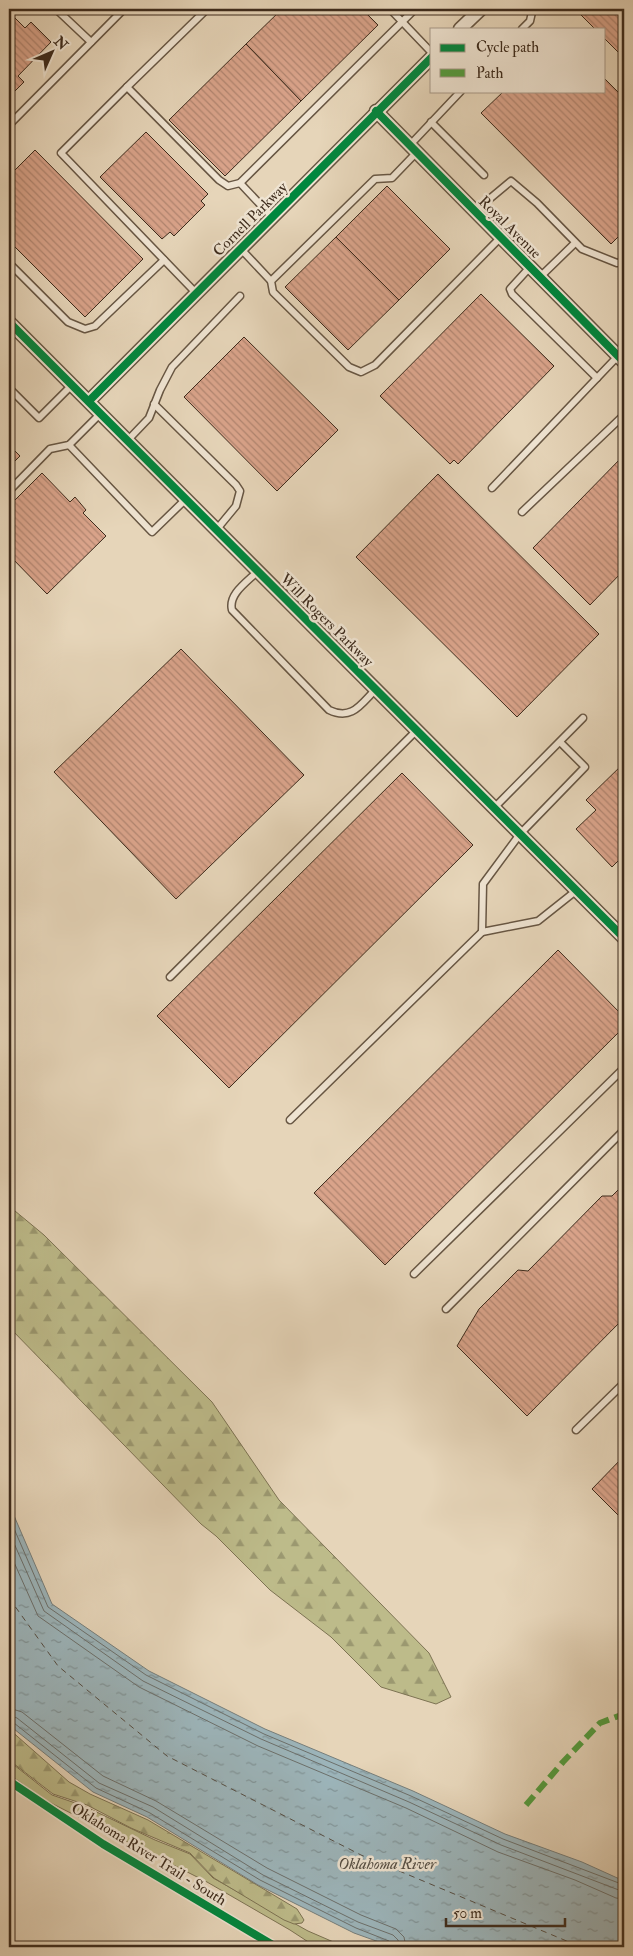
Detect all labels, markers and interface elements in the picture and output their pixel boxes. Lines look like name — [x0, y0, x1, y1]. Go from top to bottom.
north arrow — [28, 28, 78, 78]
legend — [430, 28, 606, 92]
text: N — [50, 32, 72, 54]
text: Cycle path — [476, 38, 539, 58]
text: Path — [476, 64, 503, 83]
street label: Cornell Parkway — [209, 178, 292, 261]
street label: Royal Avenue — [474, 192, 545, 263]
street label: Will Rogers Parkway — [275, 569, 378, 671]
street label: Oklahoma River Trail - South — [68, 1799, 230, 1910]
water label: Oklahoma River — [338, 1854, 437, 1874]
scale bar — [446, 1896, 564, 1928]
text: 50 m — [453, 1904, 482, 1923]

